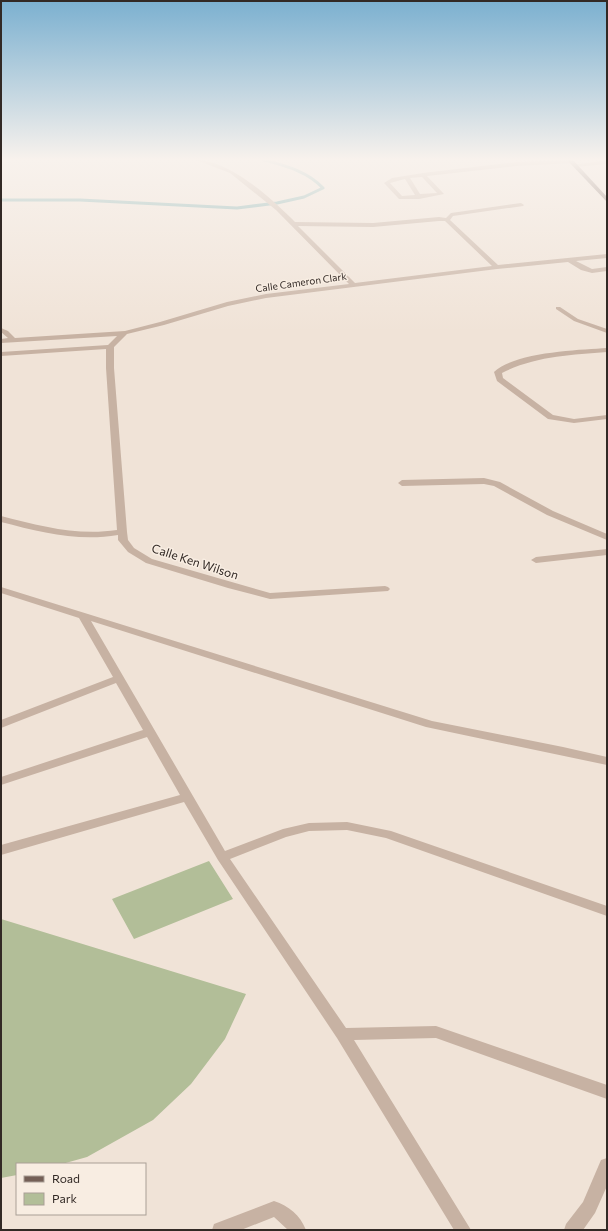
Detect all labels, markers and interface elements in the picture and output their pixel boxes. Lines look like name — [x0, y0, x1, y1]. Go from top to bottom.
street label: Calle Cameron Clark — [255, 270, 348, 294]
street label: Calle Ken Wilson — [150, 540, 240, 582]
legend — [16, 1163, 146, 1215]
text: Road — [52, 1171, 80, 1185]
text: Park — [52, 1191, 78, 1205]

